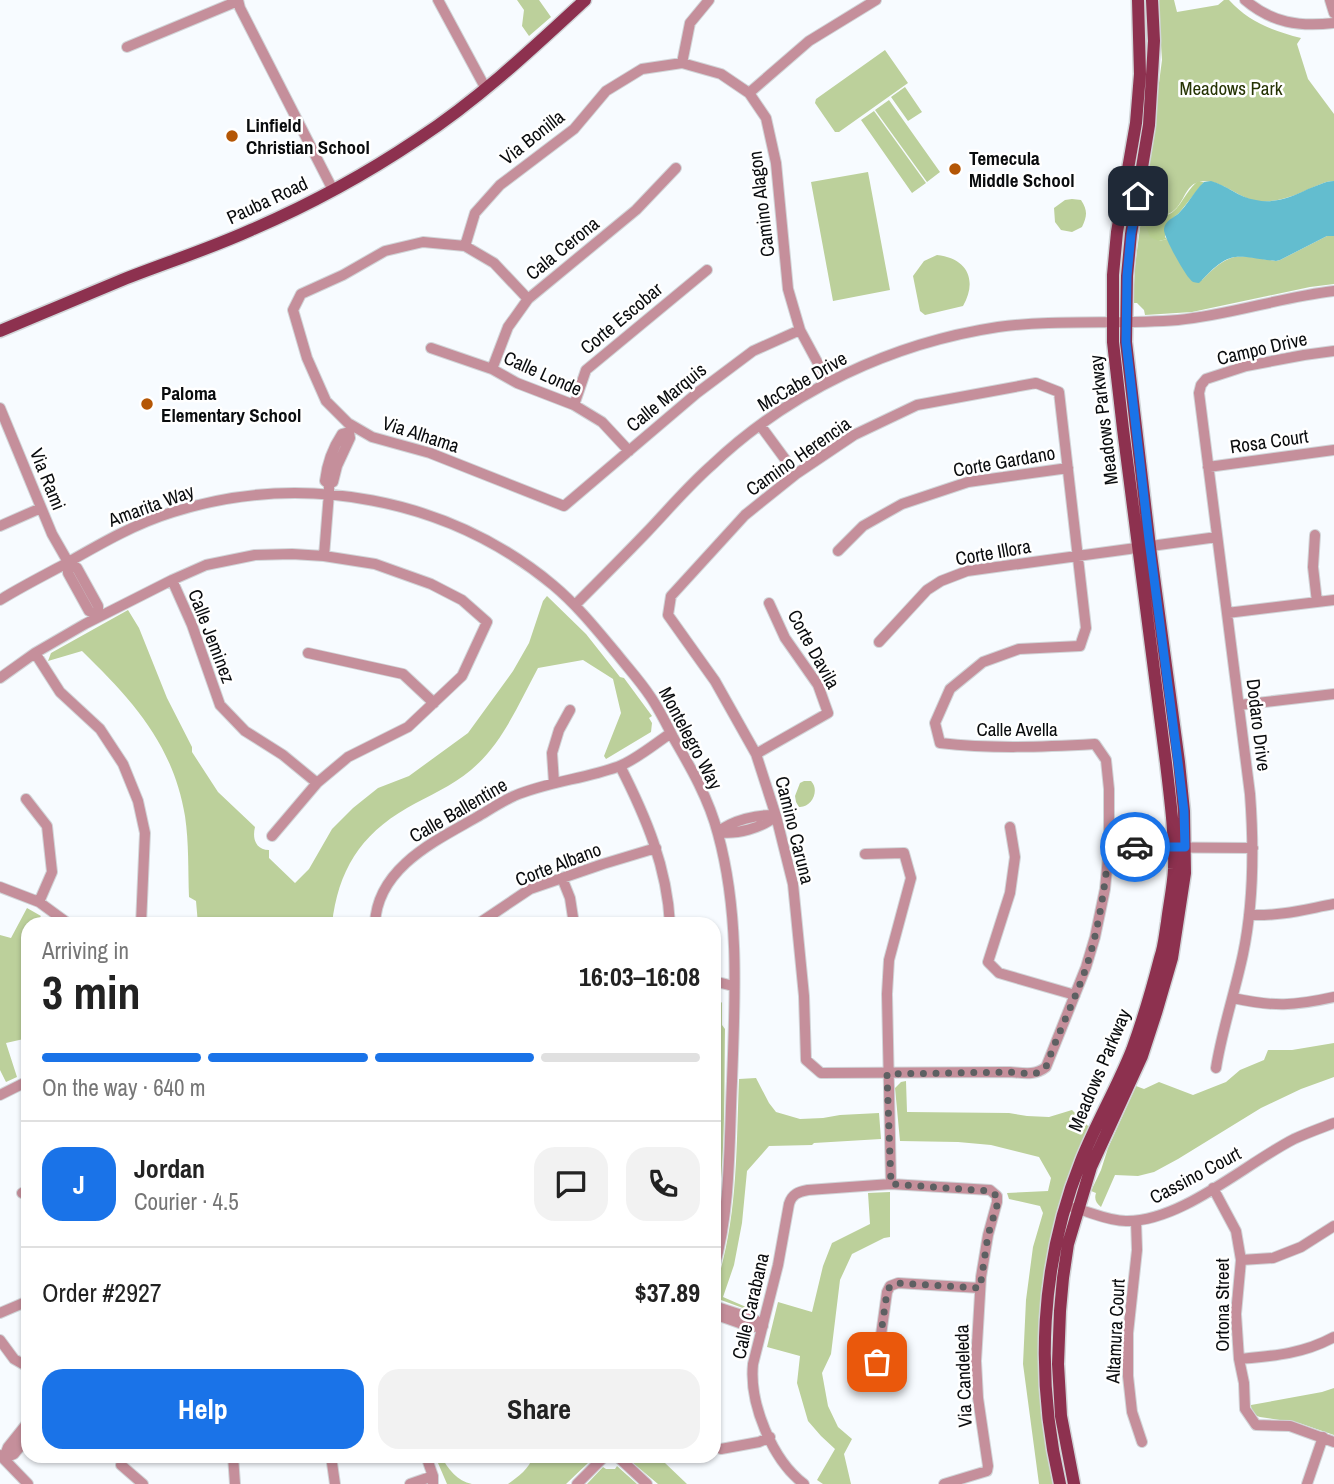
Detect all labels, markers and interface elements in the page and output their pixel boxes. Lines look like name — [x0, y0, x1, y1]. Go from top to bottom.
park label: Meadows Park — [1179, 75, 1283, 101]
street label: Via Bonilla — [494, 103, 570, 170]
place label: Linfield Christian School — [246, 112, 370, 160]
marker: Linfield Christian School — [224, 128, 240, 144]
place label: Temecula Middle School — [969, 145, 1075, 193]
street label: Camino Alagon — [742, 150, 780, 258]
marker: Temecula Middle School — [947, 161, 963, 177]
pin — [1108, 166, 1168, 226]
street label: Pauba Road — [222, 170, 312, 230]
icon: home — [1119, 177, 1157, 215]
street label: Cala Cerona — [520, 210, 604, 286]
street label: Corte Escobar — [574, 276, 668, 360]
street label: Campo Drive — [1214, 325, 1310, 371]
street label: Calle Londe — [500, 344, 586, 402]
street label: McCabe Drive — [752, 345, 852, 417]
street label: Meadows Parkway — [1082, 353, 1124, 486]
street label: Calle Marquis — [620, 357, 712, 437]
place label: Paloma Elementary School — [161, 380, 301, 428]
marker: Paloma Elementary School — [139, 396, 155, 412]
street label: Via Alhama — [379, 409, 463, 459]
street label: Camino Herencia — [741, 410, 856, 502]
street label: Rosa Court — [1228, 423, 1310, 459]
street label: Corte Gardano — [951, 439, 1057, 483]
street label: Via Rami — [24, 444, 72, 514]
street label: Amarita Way — [104, 477, 198, 533]
street label: Corte Illora — [953, 533, 1033, 571]
street label: Calle Jeminez — [182, 585, 242, 687]
street label: Corte Davila — [782, 605, 847, 693]
street label: Dodaro Drive — [1240, 677, 1278, 773]
street label: Montelegro Way — [653, 682, 729, 794]
street label: Calle Avella — [976, 716, 1058, 742]
street label: Calle Ballentine — [404, 771, 512, 849]
street label: Camino Caruna — [769, 773, 821, 887]
courier — [1100, 812, 1170, 882]
icon: car — [1116, 828, 1154, 866]
street label: Corte Albano — [511, 836, 605, 892]
text: Arriving in — [42, 935, 129, 966]
text: 16:03–16:08 — [579, 959, 700, 994]
text: 3 min — [42, 961, 141, 1023]
street label: Meadows Parkway — [1061, 1005, 1137, 1135]
text: On the way · 640 m — [42, 1072, 206, 1103]
street label: Cassino Court — [1145, 1140, 1246, 1210]
button: chat — [534, 1147, 608, 1221]
button: phone — [626, 1147, 700, 1221]
text: Jordan — [134, 1151, 205, 1186]
text: J — [73, 1167, 85, 1202]
text: Courier · 4.5 — [134, 1186, 239, 1217]
street label: Calle Carabana — [725, 1250, 775, 1362]
street label: Ortona Street — [1209, 1258, 1235, 1352]
text: Order #2927 — [42, 1275, 162, 1310]
text: $37.89 — [635, 1275, 700, 1310]
street label: Altamura Court — [1099, 1277, 1131, 1385]
street label: Via Candeleda — [948, 1324, 978, 1428]
pin — [847, 1332, 907, 1392]
icon: bag — [858, 1343, 896, 1381]
button: Help — [42, 1369, 364, 1449]
button: Share — [378, 1369, 700, 1449]

